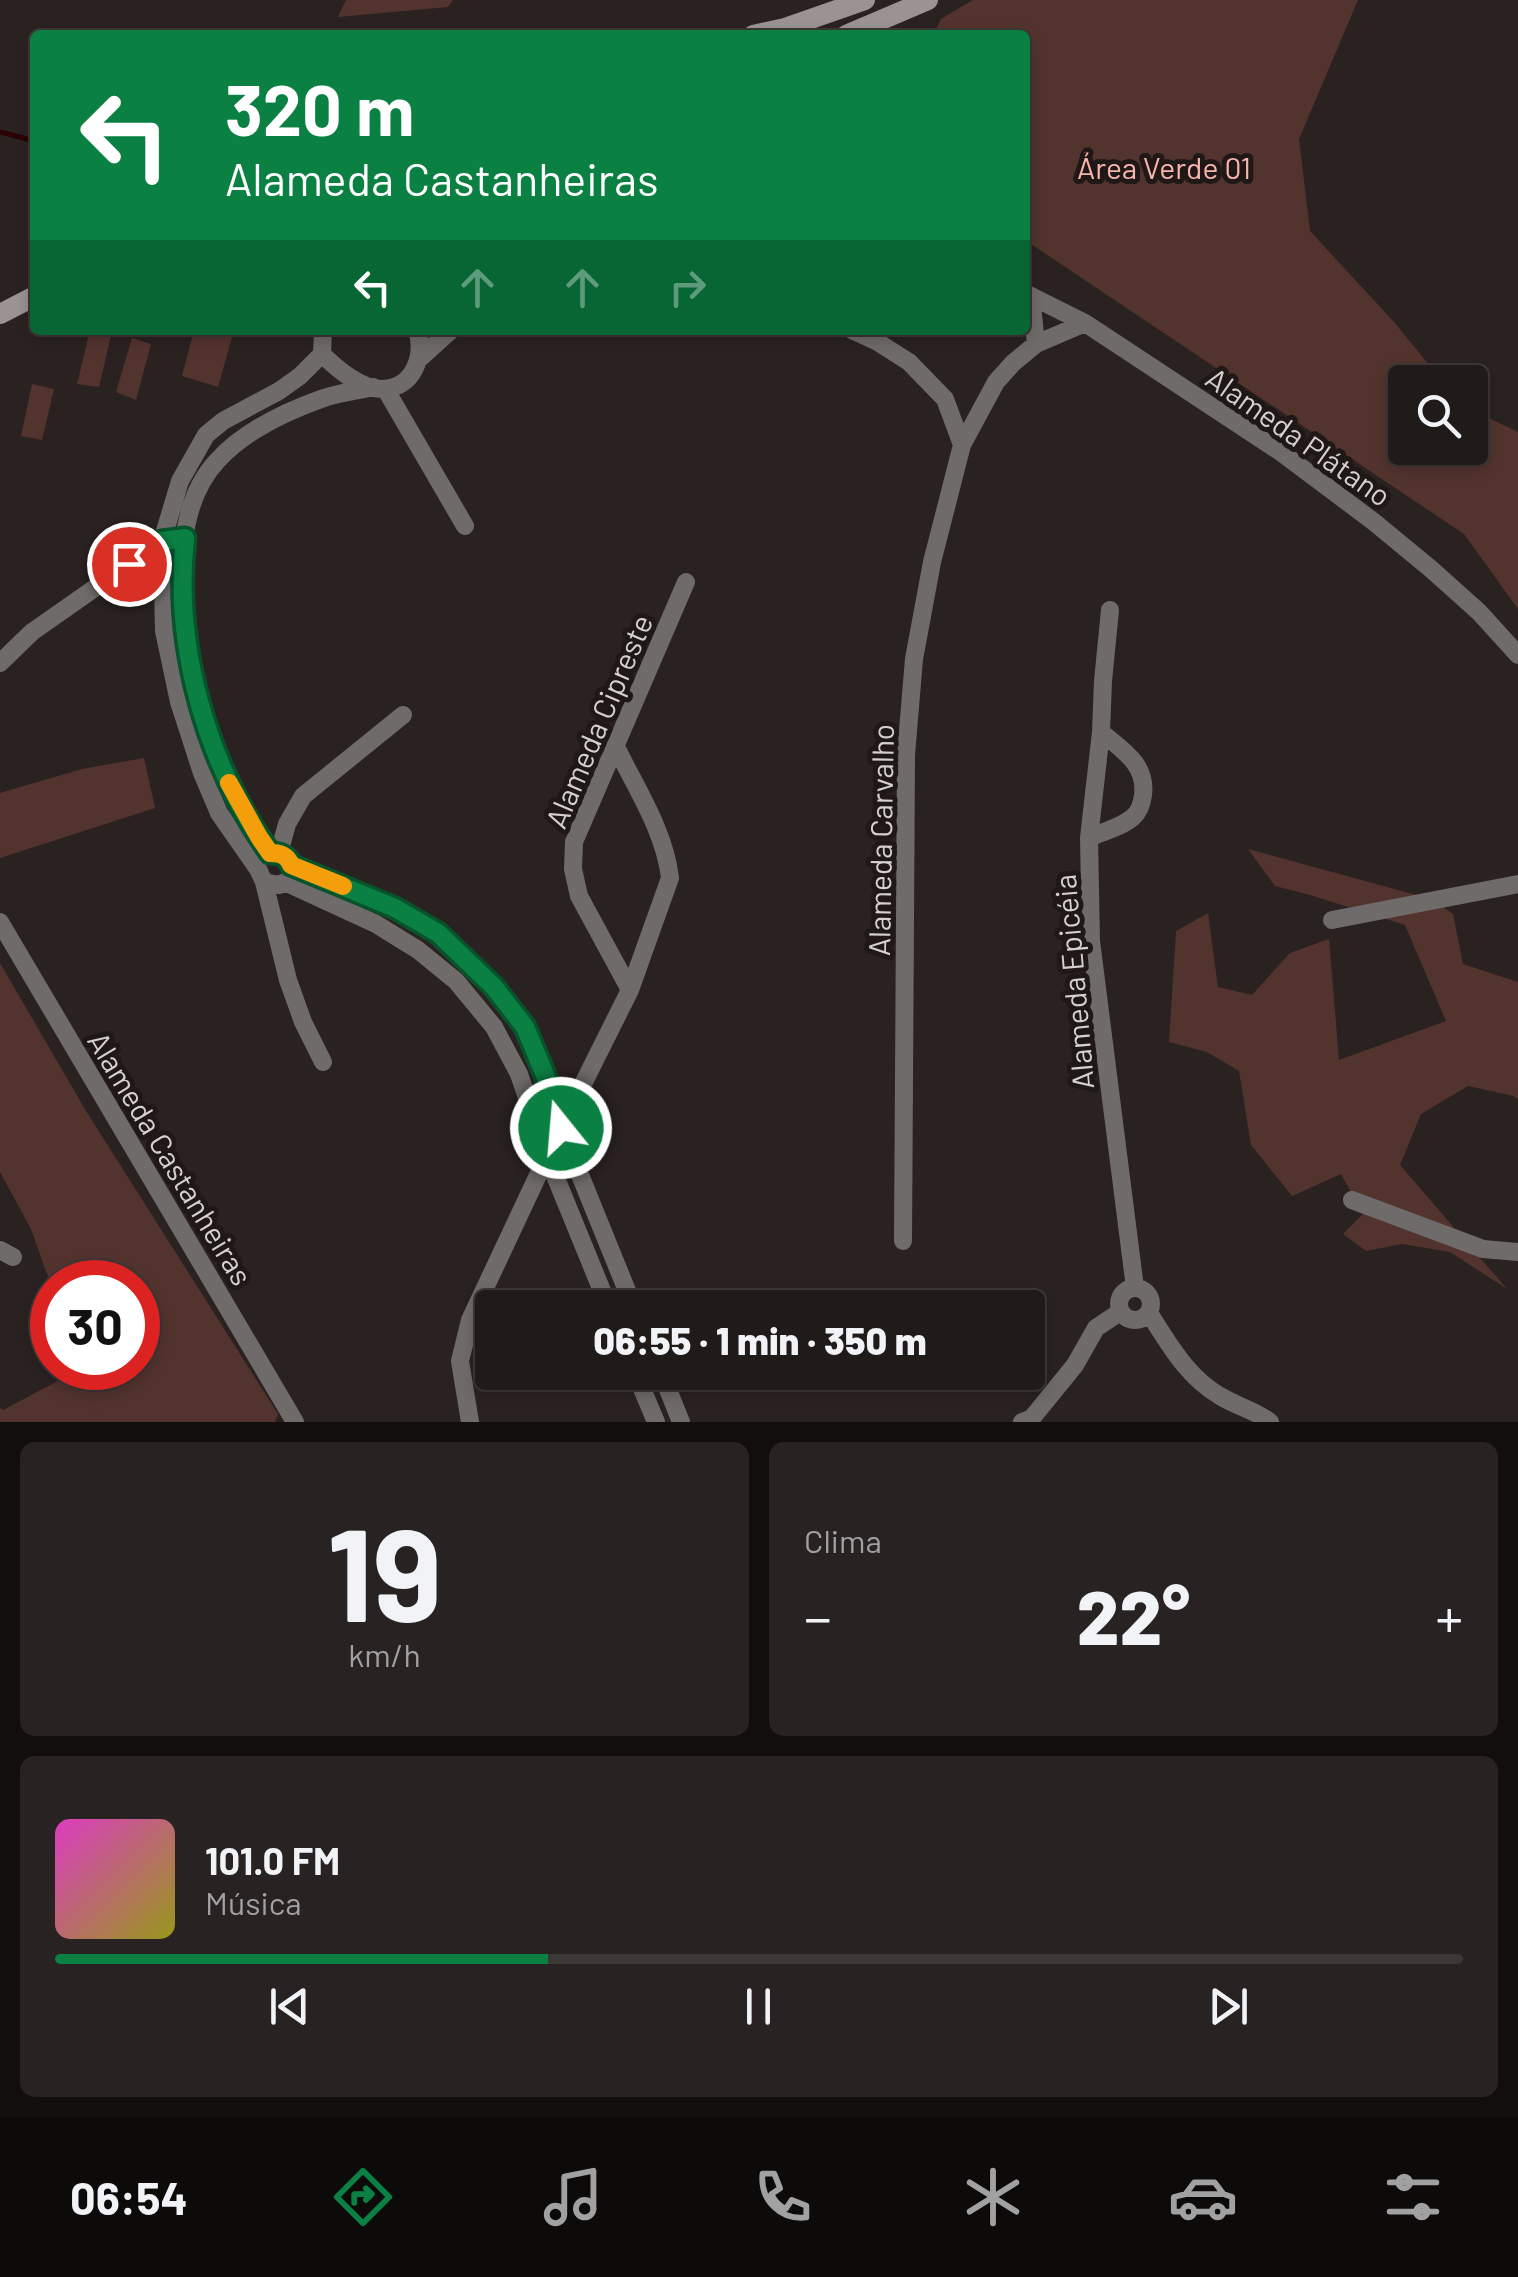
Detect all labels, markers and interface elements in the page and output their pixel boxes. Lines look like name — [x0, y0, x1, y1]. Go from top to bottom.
text: 320 m — [225, 66, 414, 150]
icon: left — [60, 70, 190, 200]
park label: Área Verde 01 — [1077, 149, 1251, 185]
text: Alameda Castanheiras — [225, 151, 659, 205]
icon: left — [345, 260, 400, 315]
icon: ahead — [450, 260, 505, 315]
icon: ahead — [555, 260, 610, 315]
icon: right — [660, 260, 715, 315]
street label: Alameda Plátano — [1200, 359, 1398, 513]
map controls — [1388, 365, 1488, 465]
button: search — [1388, 365, 1488, 465]
pin — [87, 522, 172, 607]
icon: arrive — [102, 537, 157, 592]
street label: Alameda Cipreste — [537, 609, 659, 833]
street label: Alameda Carvalho — [860, 724, 900, 956]
street label: Alameda Epicéia — [1046, 873, 1100, 1091]
street label: Alameda Castanheiras — [81, 1025, 261, 1291]
position arrow — [509, 1076, 613, 1180]
speed limit sign: 30 — [30, 1260, 160, 1390]
text: 06:55 · 1 min · 350 m — [593, 1317, 927, 1363]
text: 19 — [327, 1492, 442, 1648]
text: Clima — [804, 1521, 882, 1559]
text: 22° — [1077, 1570, 1190, 1660]
text: − — [804, 1583, 832, 1649]
text: + — [1435, 1583, 1463, 1649]
text: km/h — [348, 1635, 421, 1673]
text: 101.0 FM — [205, 1837, 340, 1883]
text: Música — [205, 1883, 302, 1921]
icon: previous — [262, 1979, 317, 2034]
icon: pause — [731, 1979, 786, 2034]
icon: next — [1201, 1979, 1256, 2034]
icon: directions — [328, 2162, 398, 2232]
icon: music — [538, 2162, 608, 2232]
icon: phone — [748, 2162, 818, 2232]
icon: climate — [958, 2162, 1028, 2232]
icon: car — [1168, 2162, 1238, 2232]
icon: filters — [1378, 2162, 1448, 2232]
text: 06:54 — [70, 2170, 188, 2224]

